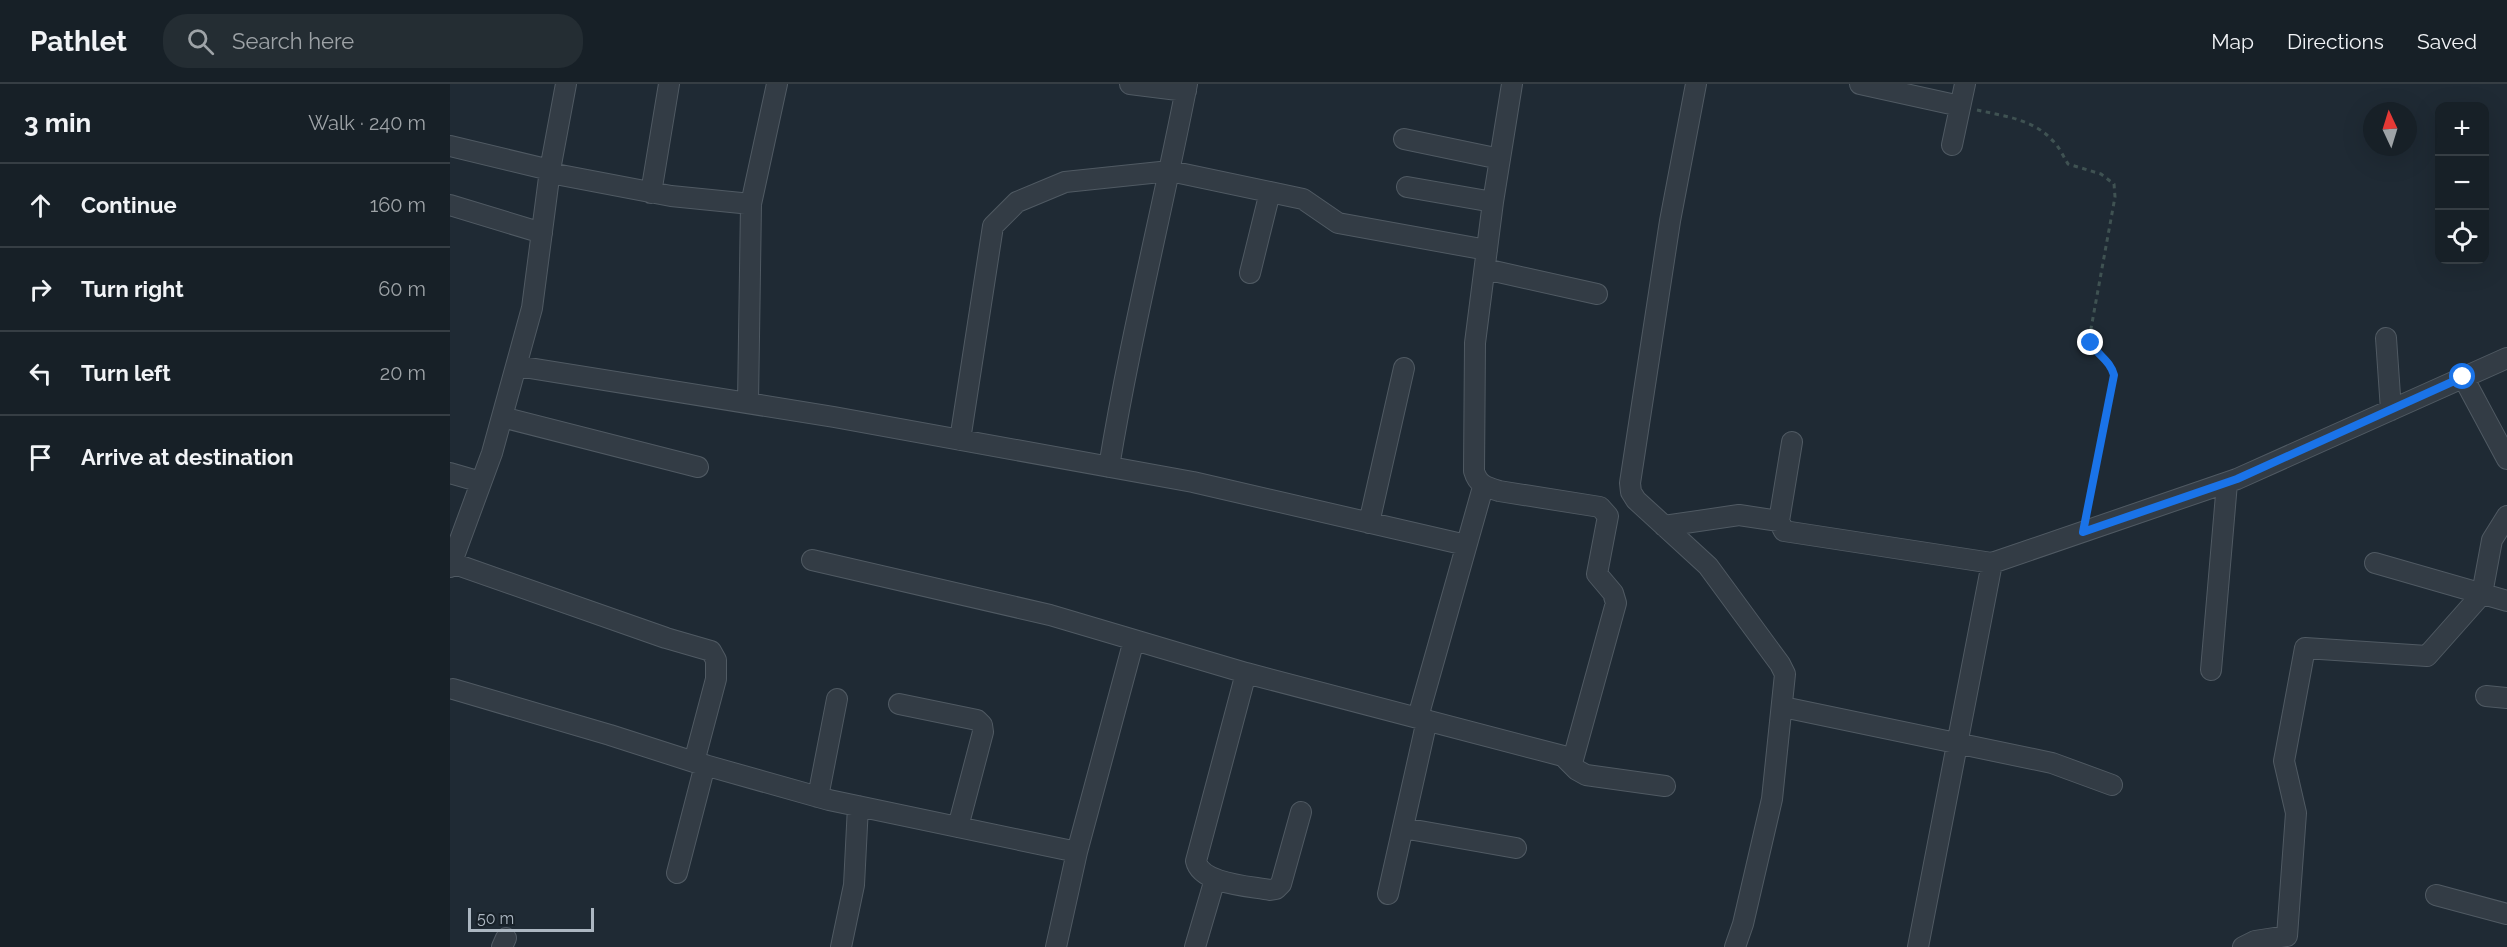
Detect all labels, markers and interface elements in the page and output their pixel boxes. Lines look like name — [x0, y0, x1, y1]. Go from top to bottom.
search box — [163, 14, 583, 68]
text: Pathlet — [30, 25, 127, 58]
icon: search — [184, 25, 217, 58]
text: Search here — [232, 28, 354, 54]
text: Map — [2211, 29, 2254, 54]
text: Directions — [2287, 29, 2384, 54]
text: Saved — [2417, 29, 2477, 54]
north arrow — [2363, 102, 2417, 156]
map controls — [2435, 102, 2489, 264]
button: + — [2435, 102, 2489, 156]
text: 3 min — [24, 108, 91, 138]
text: Walk · 240 m — [308, 111, 426, 135]
button: − — [2435, 156, 2489, 210]
icon: ahead — [24, 189, 57, 222]
text: Continue — [81, 192, 177, 218]
text: 160 m — [370, 193, 426, 217]
button: locate — [2435, 210, 2489, 264]
icon: right — [24, 273, 57, 306]
text: Turn right — [81, 276, 184, 302]
text: 60 m — [378, 277, 426, 301]
route end — [2077, 329, 2103, 355]
icon: left — [24, 357, 57, 390]
text: Turn left — [81, 360, 171, 386]
text: 20 m — [380, 361, 426, 385]
route start — [2449, 363, 2475, 389]
icon: arrive — [24, 441, 57, 474]
text: Arrive at destination — [81, 444, 294, 470]
scale bar — [468, 905, 594, 932]
text: 50 m — [477, 909, 514, 928]

